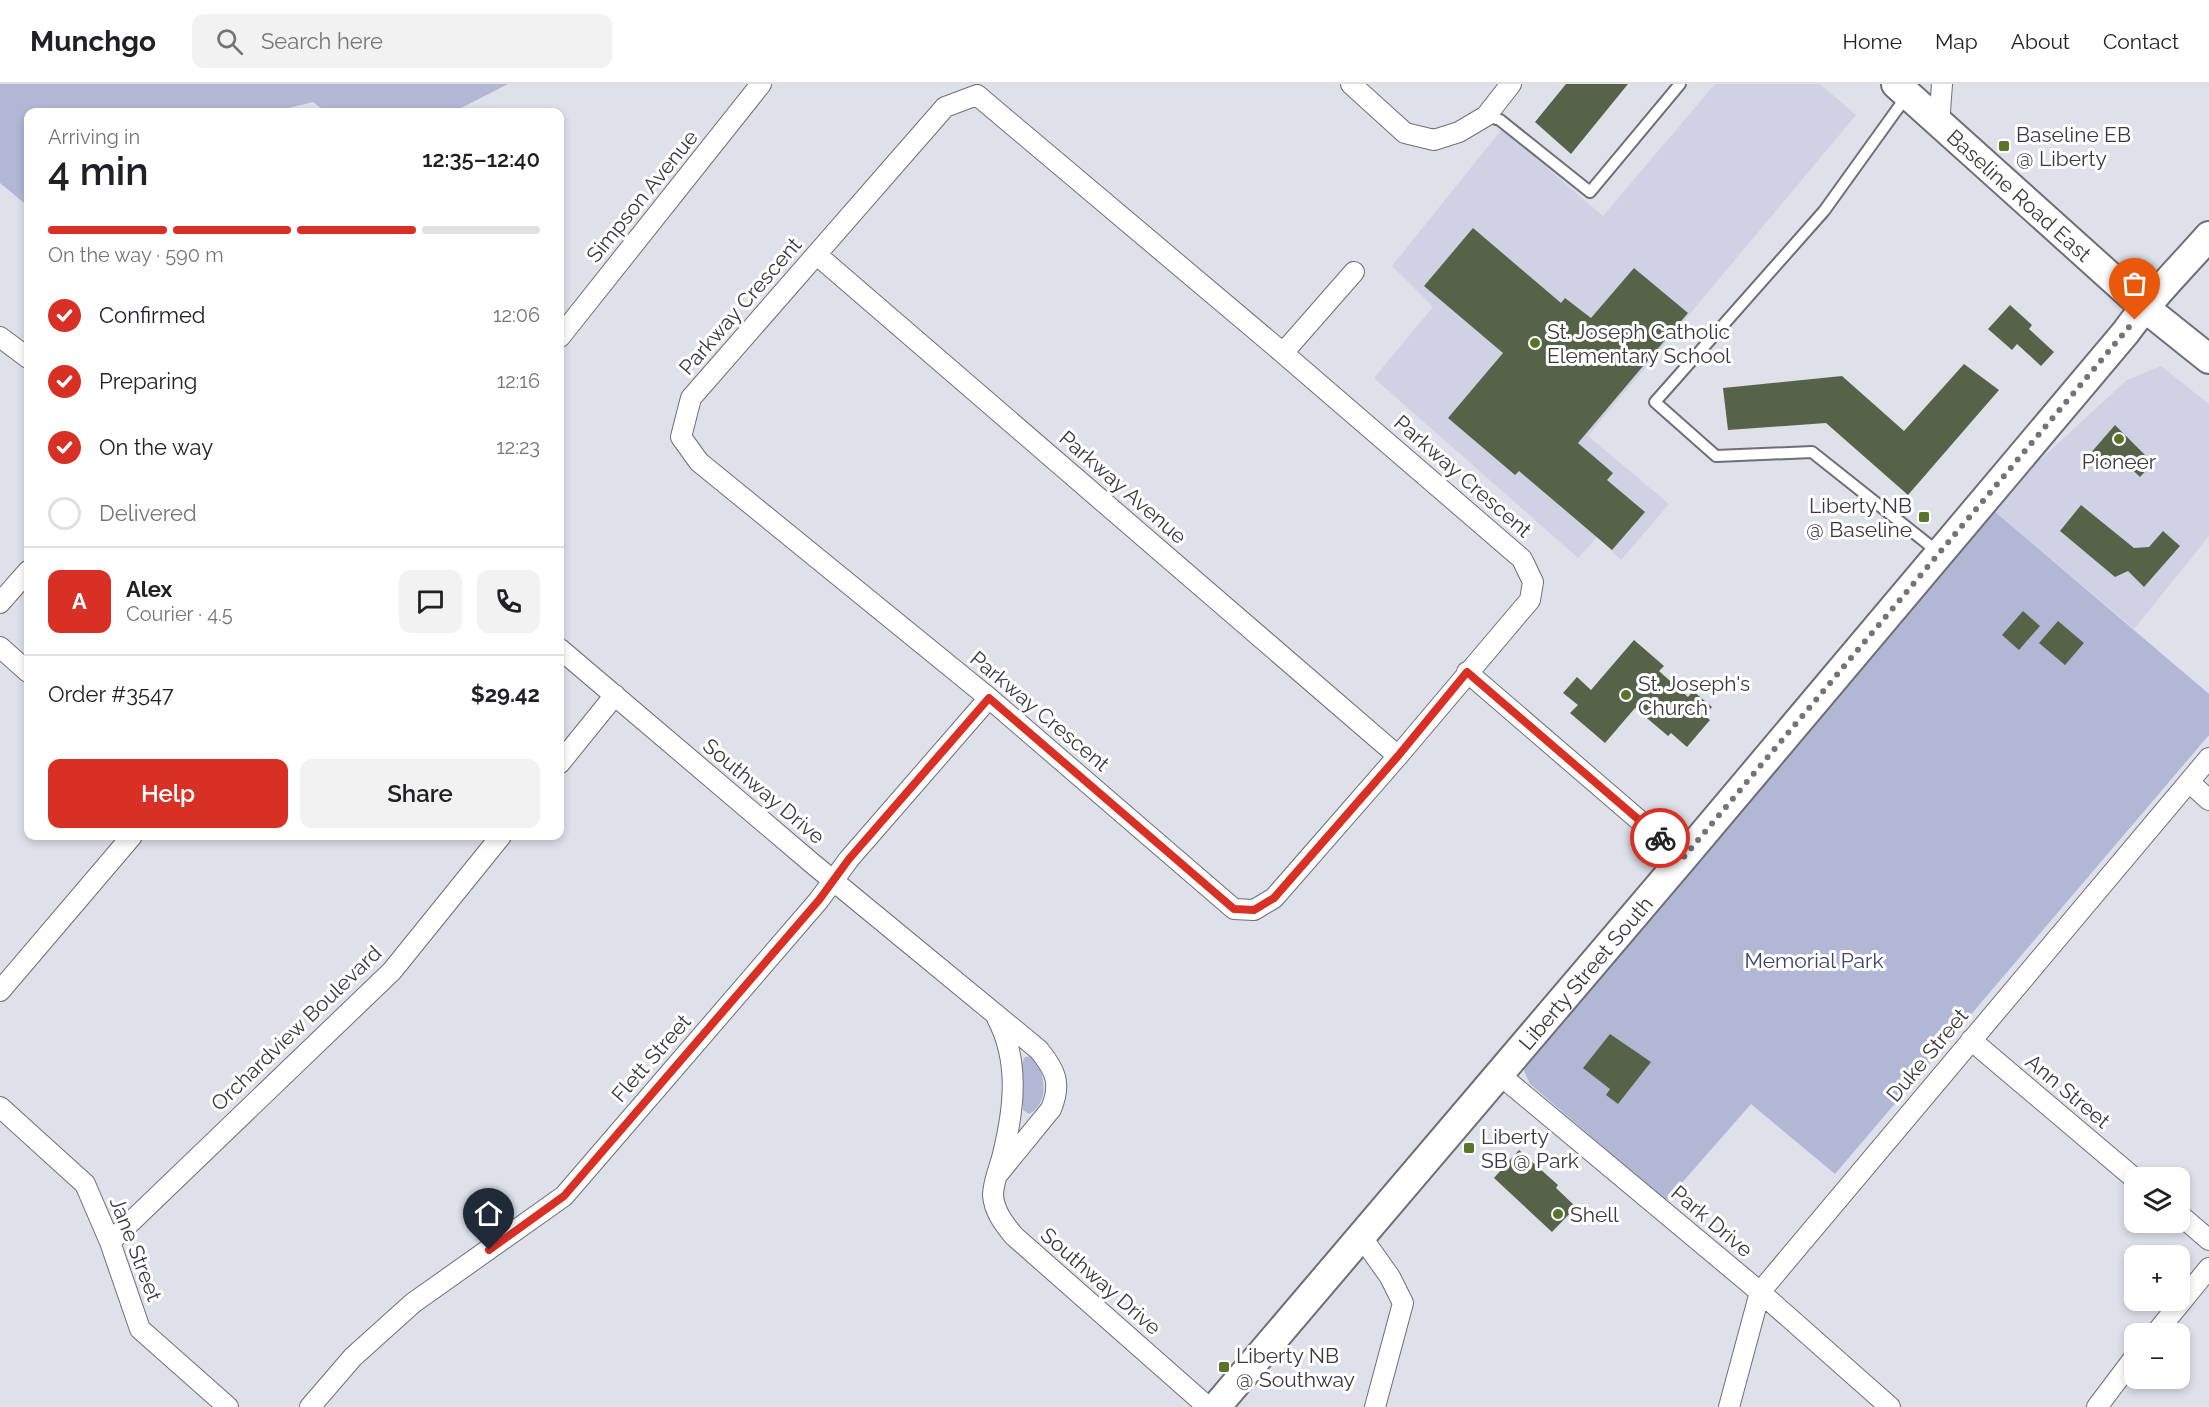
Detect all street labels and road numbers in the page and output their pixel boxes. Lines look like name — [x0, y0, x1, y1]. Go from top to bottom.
street label: Baseline Road East — [1942, 124, 2097, 266]
street label: Simpson Avenue — [581, 125, 703, 267]
street label: Parkway Crescent — [674, 232, 806, 380]
street label: Parkway Crescent — [1389, 410, 1537, 542]
street label: Parkway Avenue — [1054, 425, 1192, 549]
street label: Parkway Crescent — [965, 646, 1115, 776]
street label: Southway Drive — [698, 733, 830, 849]
street label: Liberty Street South — [1513, 891, 1657, 1055]
street label: Orchardview Boulevard — [206, 940, 386, 1116]
street label: Duke Street — [1881, 1003, 1973, 1107]
street label: Flett Street — [606, 1009, 696, 1107]
street label: Ann Street — [2021, 1049, 2115, 1133]
street label: Park Drive — [1666, 1180, 1758, 1262]
street label: Jane Street — [105, 1193, 167, 1305]
street label: Southway Drive — [1036, 1222, 1166, 1340]

